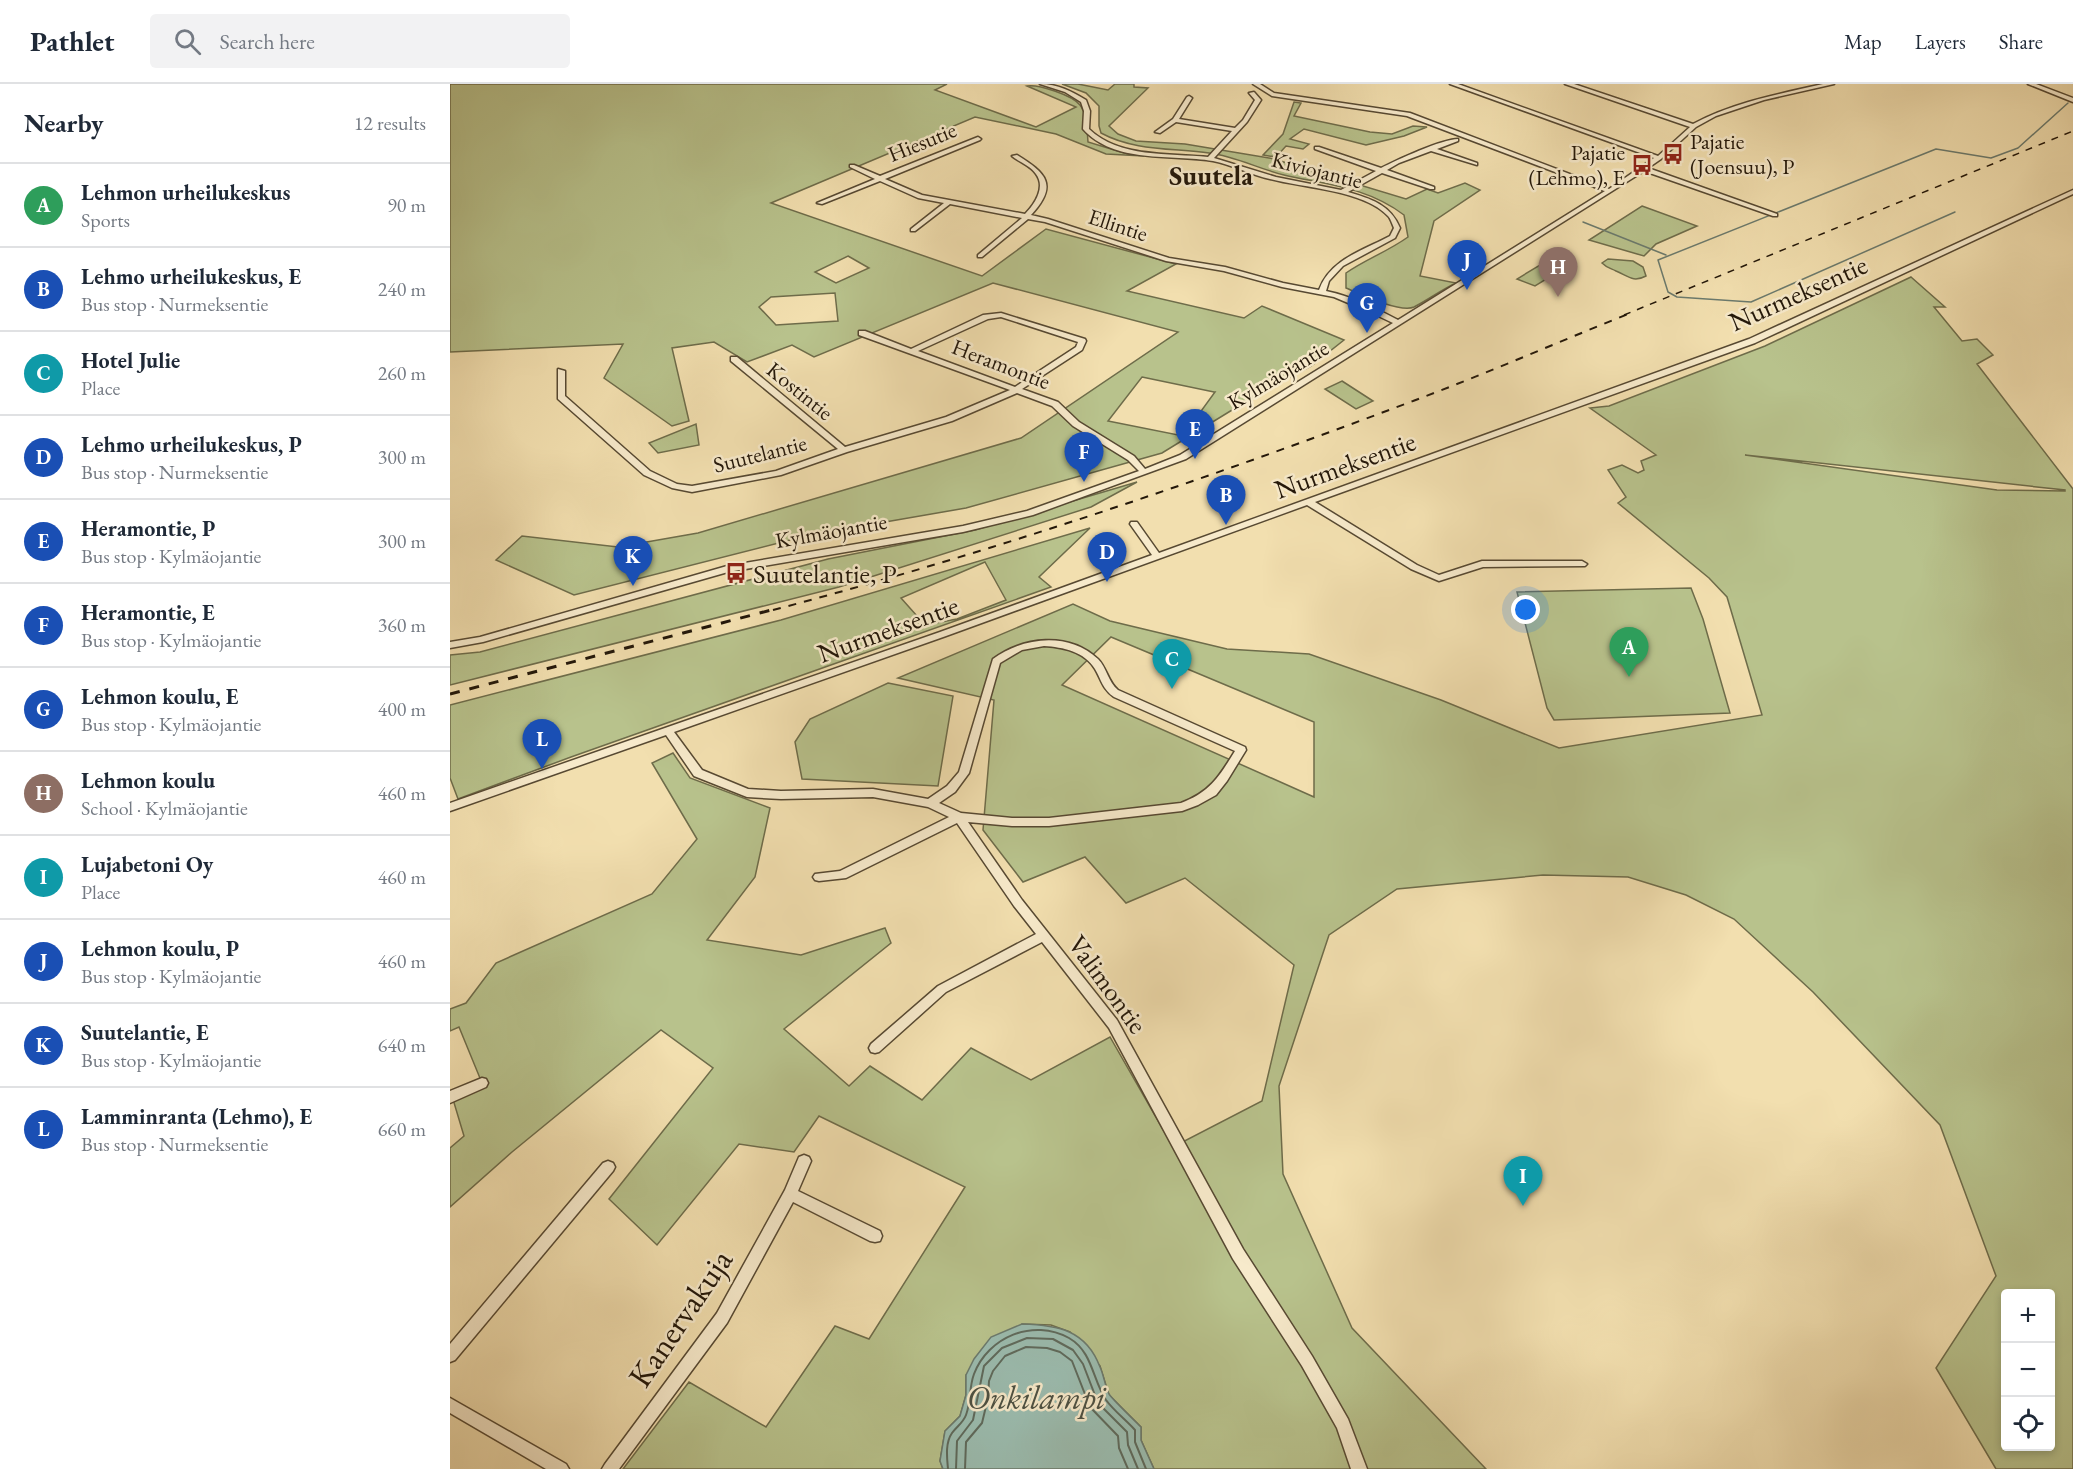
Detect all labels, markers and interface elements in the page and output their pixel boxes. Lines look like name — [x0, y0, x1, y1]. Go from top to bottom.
search box — [150, 14, 570, 68]
text: Pathlet — [30, 23, 114, 59]
icon: search — [171, 25, 204, 58]
text: Search here — [219, 27, 315, 56]
text: Map — [1844, 28, 1882, 55]
text: Layers — [1915, 28, 1966, 55]
text: Share — [1999, 28, 2043, 55]
text: Nearby — [24, 106, 104, 140]
text: 12 results — [354, 110, 426, 136]
street label: Hiesutie — [883, 115, 961, 169]
place label: Pajatie (Joensuu), P — [1690, 127, 1794, 181]
place label: Pajatie (Lehmo), E — [1529, 138, 1625, 192]
bus stop icon: Pajatie (Joensuu), P — [1661, 142, 1685, 166]
street label: Kiviojantie — [1269, 145, 1366, 195]
bus stop icon: Pajatie (Lehmo), E — [1630, 153, 1654, 177]
district label: Suutela — [1169, 158, 1253, 193]
text: Lehmon urheilukeskus — [81, 178, 290, 207]
text: A — [36, 192, 51, 218]
text: 90 m — [387, 192, 426, 218]
street label: Ellintie — [1085, 202, 1152, 248]
text: Sports — [81, 207, 130, 233]
pin: J — [1448, 240, 1486, 290]
street label: Nurmeksentie — [1723, 247, 1873, 339]
pin: H — [1538, 248, 1578, 297]
text: Lehmo urheilukeskus, E — [81, 262, 301, 291]
text: B — [37, 276, 50, 302]
text: 240 m — [378, 276, 426, 302]
pin: G — [1348, 284, 1386, 333]
text: Bus stop · Nurmeksentie — [81, 291, 268, 317]
street label: Heramontie — [948, 332, 1055, 396]
street label: Kylmäojantie — [1222, 333, 1334, 417]
text: Hotel Julie — [81, 346, 180, 375]
street label: Kostintie — [761, 355, 840, 427]
text: C — [36, 360, 51, 386]
text: 260 m — [378, 360, 426, 386]
text: Place — [81, 375, 120, 401]
pin: E — [1176, 410, 1214, 459]
street label: Nurmeksentie — [1269, 423, 1421, 507]
street label: Suutelantie — [710, 428, 810, 480]
text: Lehmo urheilukeskus, P — [81, 430, 302, 459]
pin: F — [1064, 432, 1104, 482]
text: D — [36, 444, 51, 470]
text: 300 m — [378, 444, 426, 470]
text: Bus stop · Nurmeksentie — [81, 459, 268, 485]
pin: B — [1206, 476, 1246, 525]
street label: Kylmäojantie — [773, 507, 890, 555]
text: Heramontie, P — [81, 514, 215, 543]
text: E — [38, 528, 49, 554]
text: 300 m — [378, 528, 426, 554]
pin: D — [1088, 532, 1126, 582]
pin: K — [614, 536, 652, 586]
text: Bus stop · Kylmäojantie — [81, 543, 261, 569]
place label: Suutelantie, P — [753, 556, 897, 591]
bus stop icon: Suutelantie, P — [724, 561, 748, 585]
street label: Nurmeksentie — [812, 587, 964, 671]
your location — [1511, 595, 1540, 624]
text: Heramontie, E — [81, 598, 215, 627]
text: F — [38, 612, 49, 638]
text: 360 m — [378, 612, 426, 638]
text: Bus stop · Kylmäojantie — [81, 627, 261, 653]
pin: A — [1610, 628, 1648, 677]
pin: C — [1152, 640, 1192, 689]
text: Lehmon koulu, E — [81, 682, 238, 711]
text: G — [36, 696, 51, 722]
text: 400 m — [378, 696, 426, 722]
text: Bus stop · Kylmäojantie — [81, 711, 261, 737]
pin: L — [522, 720, 562, 769]
text: Lehmon koulu — [81, 766, 215, 795]
text: H — [35, 780, 52, 806]
text: 460 m — [378, 780, 426, 806]
text: School · Kylmäojantie — [81, 795, 248, 821]
text: Lujabetoni Oy — [81, 850, 213, 879]
text: I — [40, 864, 47, 890]
text: 460 m — [378, 864, 426, 890]
text: Place — [81, 879, 120, 905]
street label: Valimontie — [1060, 928, 1156, 1040]
text: Lehmon koulu, P — [81, 934, 239, 963]
text: J — [40, 948, 47, 974]
text: 460 m — [378, 948, 426, 974]
text: Bus stop · Kylmäojantie — [81, 963, 261, 989]
text: Suutelantie, E — [81, 1018, 209, 1047]
text: K — [36, 1032, 51, 1058]
text: 640 m — [378, 1032, 426, 1058]
text: Bus stop · Kylmäojantie — [81, 1047, 261, 1073]
text: Lamminranta (Lehmo), E — [81, 1102, 312, 1131]
text: L — [38, 1116, 49, 1142]
text: 660 m — [378, 1116, 426, 1142]
text: Bus stop · Nurmeksentie — [81, 1131, 268, 1157]
pin: I — [1504, 1156, 1542, 1206]
street label: Kanervakuja — [618, 1240, 742, 1395]
map controls — [2001, 1289, 2055, 1451]
button: + — [2001, 1289, 2055, 1343]
button: − — [2001, 1343, 2055, 1397]
water label: Onkilampi — [967, 1376, 1107, 1419]
button: locate — [2001, 1397, 2055, 1451]

